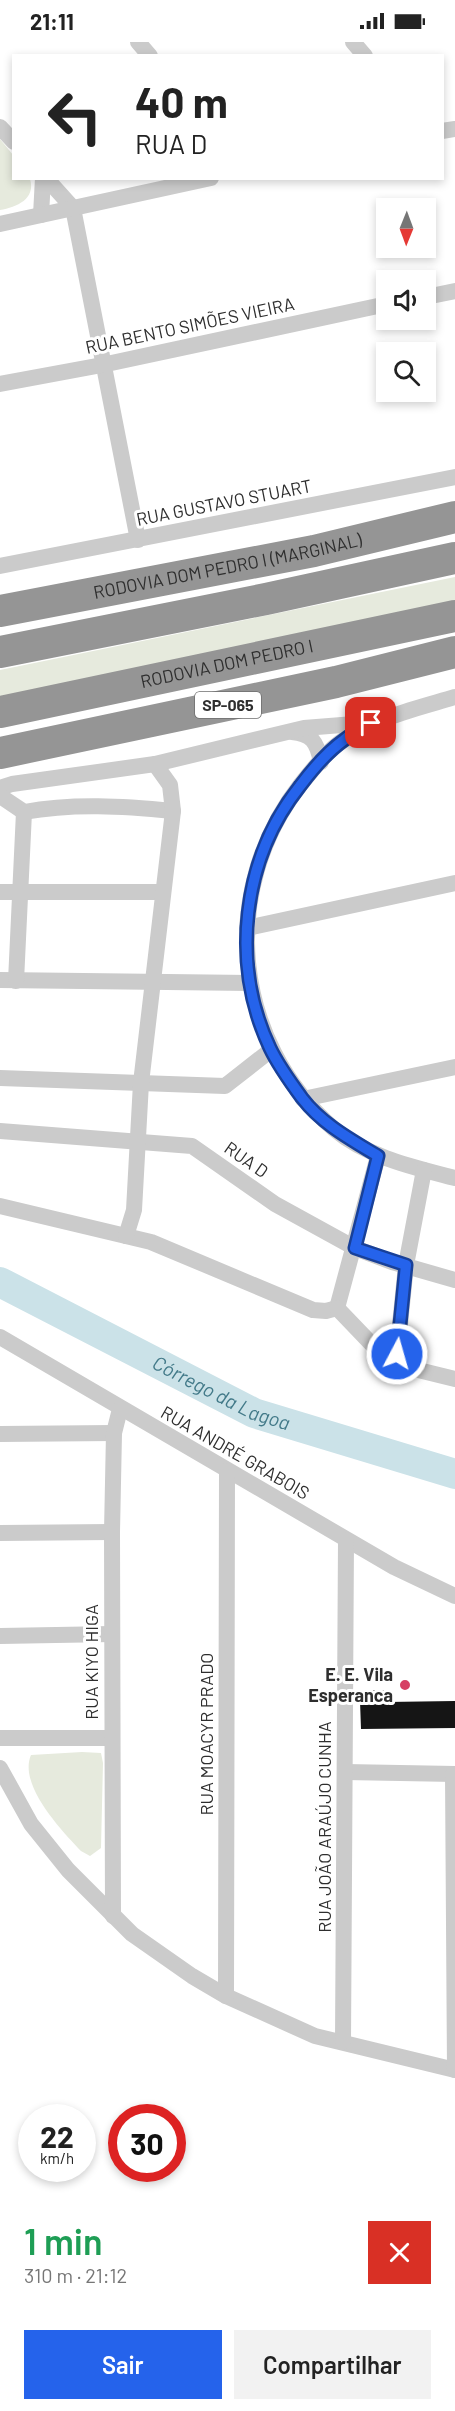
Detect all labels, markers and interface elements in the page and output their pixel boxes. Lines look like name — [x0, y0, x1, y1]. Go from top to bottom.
text: 21:11 — [30, 8, 74, 34]
text: 40 m — [135, 76, 228, 126]
icon: left — [36, 78, 114, 156]
text: RUA D — [135, 127, 207, 159]
north arrow — [376, 198, 436, 258]
map controls — [376, 198, 436, 402]
button: sound — [376, 270, 436, 330]
street label: RUA BENTO SIMÕES VIEIRA — [83, 292, 296, 358]
button: search — [376, 342, 436, 402]
street label: RUA GUSTAVO STUART — [134, 474, 313, 530]
street label: RODOVIA DOM PEDRO I (MARGINAL) — [91, 528, 364, 603]
street label: RODOVIA DOM PEDRO I — [138, 634, 315, 692]
road number: SP-065 — [195, 692, 261, 718]
pin — [345, 697, 396, 748]
icon: arrive — [354, 706, 387, 739]
street label: RUA D — [221, 1136, 273, 1182]
position arrow — [365, 1322, 429, 1386]
water label: Córrego da Lagoa — [149, 1350, 293, 1434]
street label: RUA ANDRÉ GRABOIS — [157, 1401, 314, 1504]
street label: RUA KIYO HIGA — [80, 1604, 102, 1720]
street label: RUA MOACYR PRADO — [195, 1653, 217, 1815]
place label: E. E. Vila Esperanca — [308, 1663, 393, 1706]
marker: E. E. Vila Esperanca — [398, 1678, 412, 1692]
street label: RUA JOÃO ARAÚJO CUNHA — [313, 1721, 335, 1933]
speed limit sign: 30 — [108, 2104, 186, 2182]
text: 22 — [40, 2118, 74, 2154]
text: km/h — [40, 2149, 74, 2167]
text: 1 min — [24, 2219, 103, 2262]
button: close — [368, 2221, 431, 2284]
text: 310 m · 21:12 — [24, 2263, 127, 2287]
button: Sair — [24, 2330, 222, 2399]
button: Compartilhar — [234, 2330, 431, 2399]

